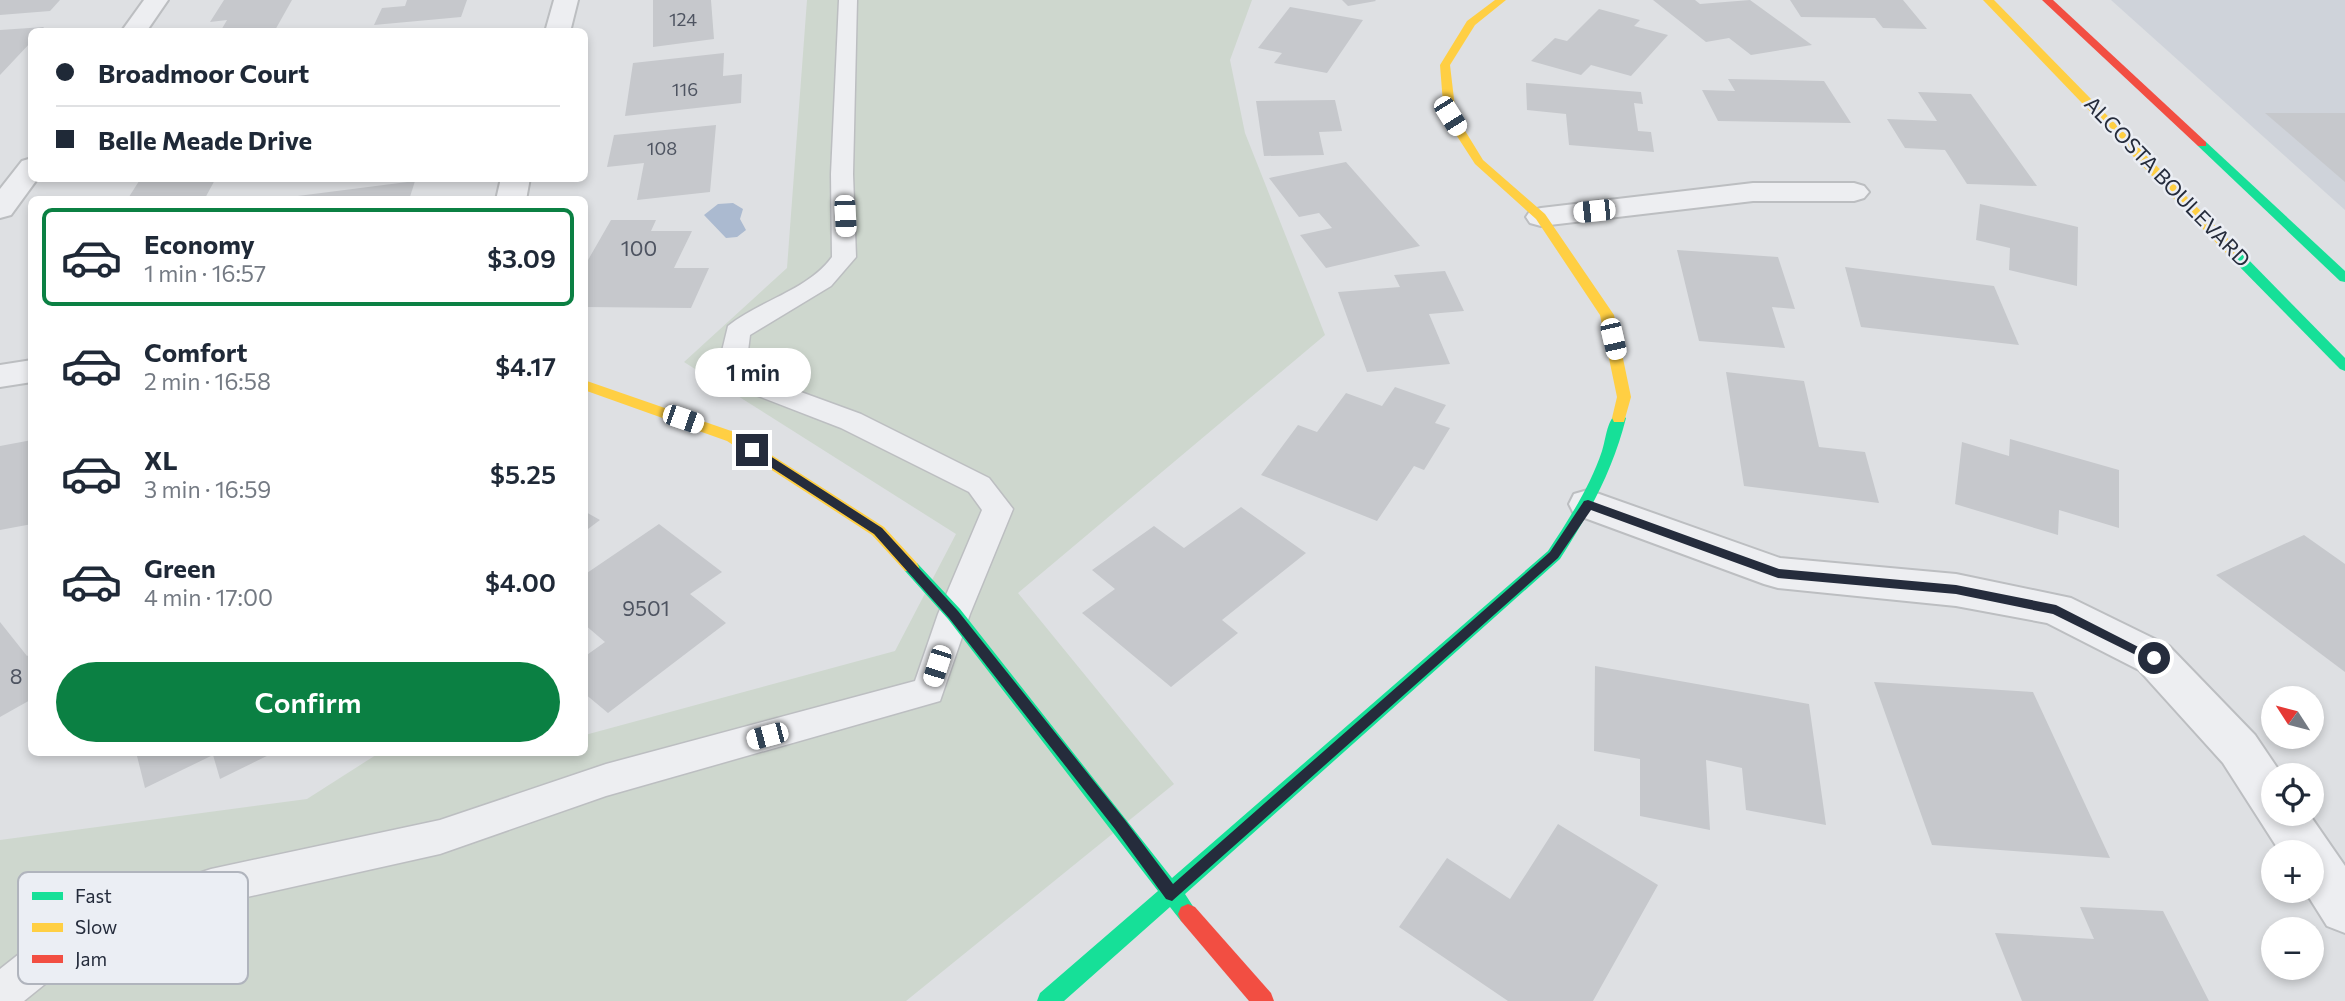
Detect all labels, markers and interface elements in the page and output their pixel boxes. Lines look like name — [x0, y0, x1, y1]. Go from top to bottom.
house number: 124 — [669, 8, 697, 30]
text: Broadmoor Court — [98, 57, 309, 88]
house number: 116 — [672, 78, 698, 100]
street label: ALCOSTA BOULEVARD — [2080, 91, 2256, 271]
car — [1430, 93, 1471, 139]
text: Belle Meade Drive — [98, 124, 312, 155]
house number: 108 — [647, 137, 677, 159]
car — [834, 194, 857, 238]
car — [1573, 198, 1616, 224]
icon: car — [60, 226, 123, 289]
text: Economy — [144, 228, 255, 259]
house number: 100 — [621, 235, 657, 260]
text: $3.09 — [487, 242, 556, 273]
text: 1 min · 16:57 — [144, 259, 266, 287]
car — [1599, 316, 1628, 362]
icon: car — [60, 334, 123, 397]
text: Comfort — [144, 336, 247, 367]
callout: 1 min — [694, 349, 810, 398]
text: $4.17 — [495, 350, 556, 381]
text: 1 min — [726, 358, 780, 386]
text: 2 min · 16:58 — [144, 367, 271, 395]
car — [660, 402, 707, 436]
route end — [736, 434, 768, 466]
icon: car — [60, 442, 123, 505]
text: XL — [144, 444, 178, 475]
text: $5.25 — [490, 458, 556, 489]
text: 3 min · 16:59 — [144, 475, 271, 503]
icon: car — [60, 550, 123, 613]
text: Green — [144, 552, 216, 583]
text: $4.00 — [485, 566, 556, 597]
text: 4 min · 17:00 — [144, 583, 273, 611]
house number: 9501 — [622, 595, 670, 620]
route start — [2138, 642, 2170, 674]
car — [921, 643, 954, 689]
button: Confirm — [56, 662, 560, 742]
house number: 8 — [10, 663, 22, 688]
north arrow — [2261, 686, 2324, 749]
map controls — [2261, 686, 2324, 980]
car — [744, 720, 791, 752]
button: locate — [2261, 763, 2324, 826]
button: + — [2261, 840, 2324, 903]
legend — [18, 872, 248, 984]
text: Fast — [75, 884, 112, 907]
text: Slow — [75, 915, 117, 938]
button: − — [2261, 917, 2324, 980]
text: Jam — [75, 947, 107, 970]

